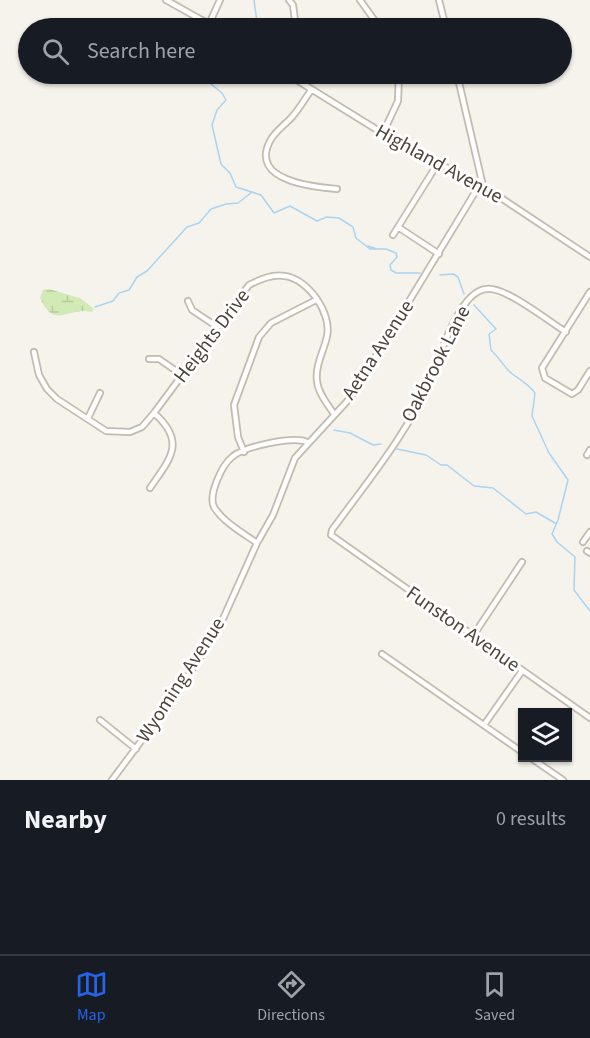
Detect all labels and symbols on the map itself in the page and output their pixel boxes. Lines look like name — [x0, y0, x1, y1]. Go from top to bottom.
street label: Highland Avenue — [370, 117, 508, 211]
street label: Heights Drive — [167, 283, 257, 389]
street label: Aetna Avenue — [335, 295, 421, 405]
street label: Oakbrook Lane — [395, 301, 477, 427]
street label: Funston Avenue — [400, 579, 526, 679]
street label: Wyoming Avenue — [130, 612, 232, 748]

